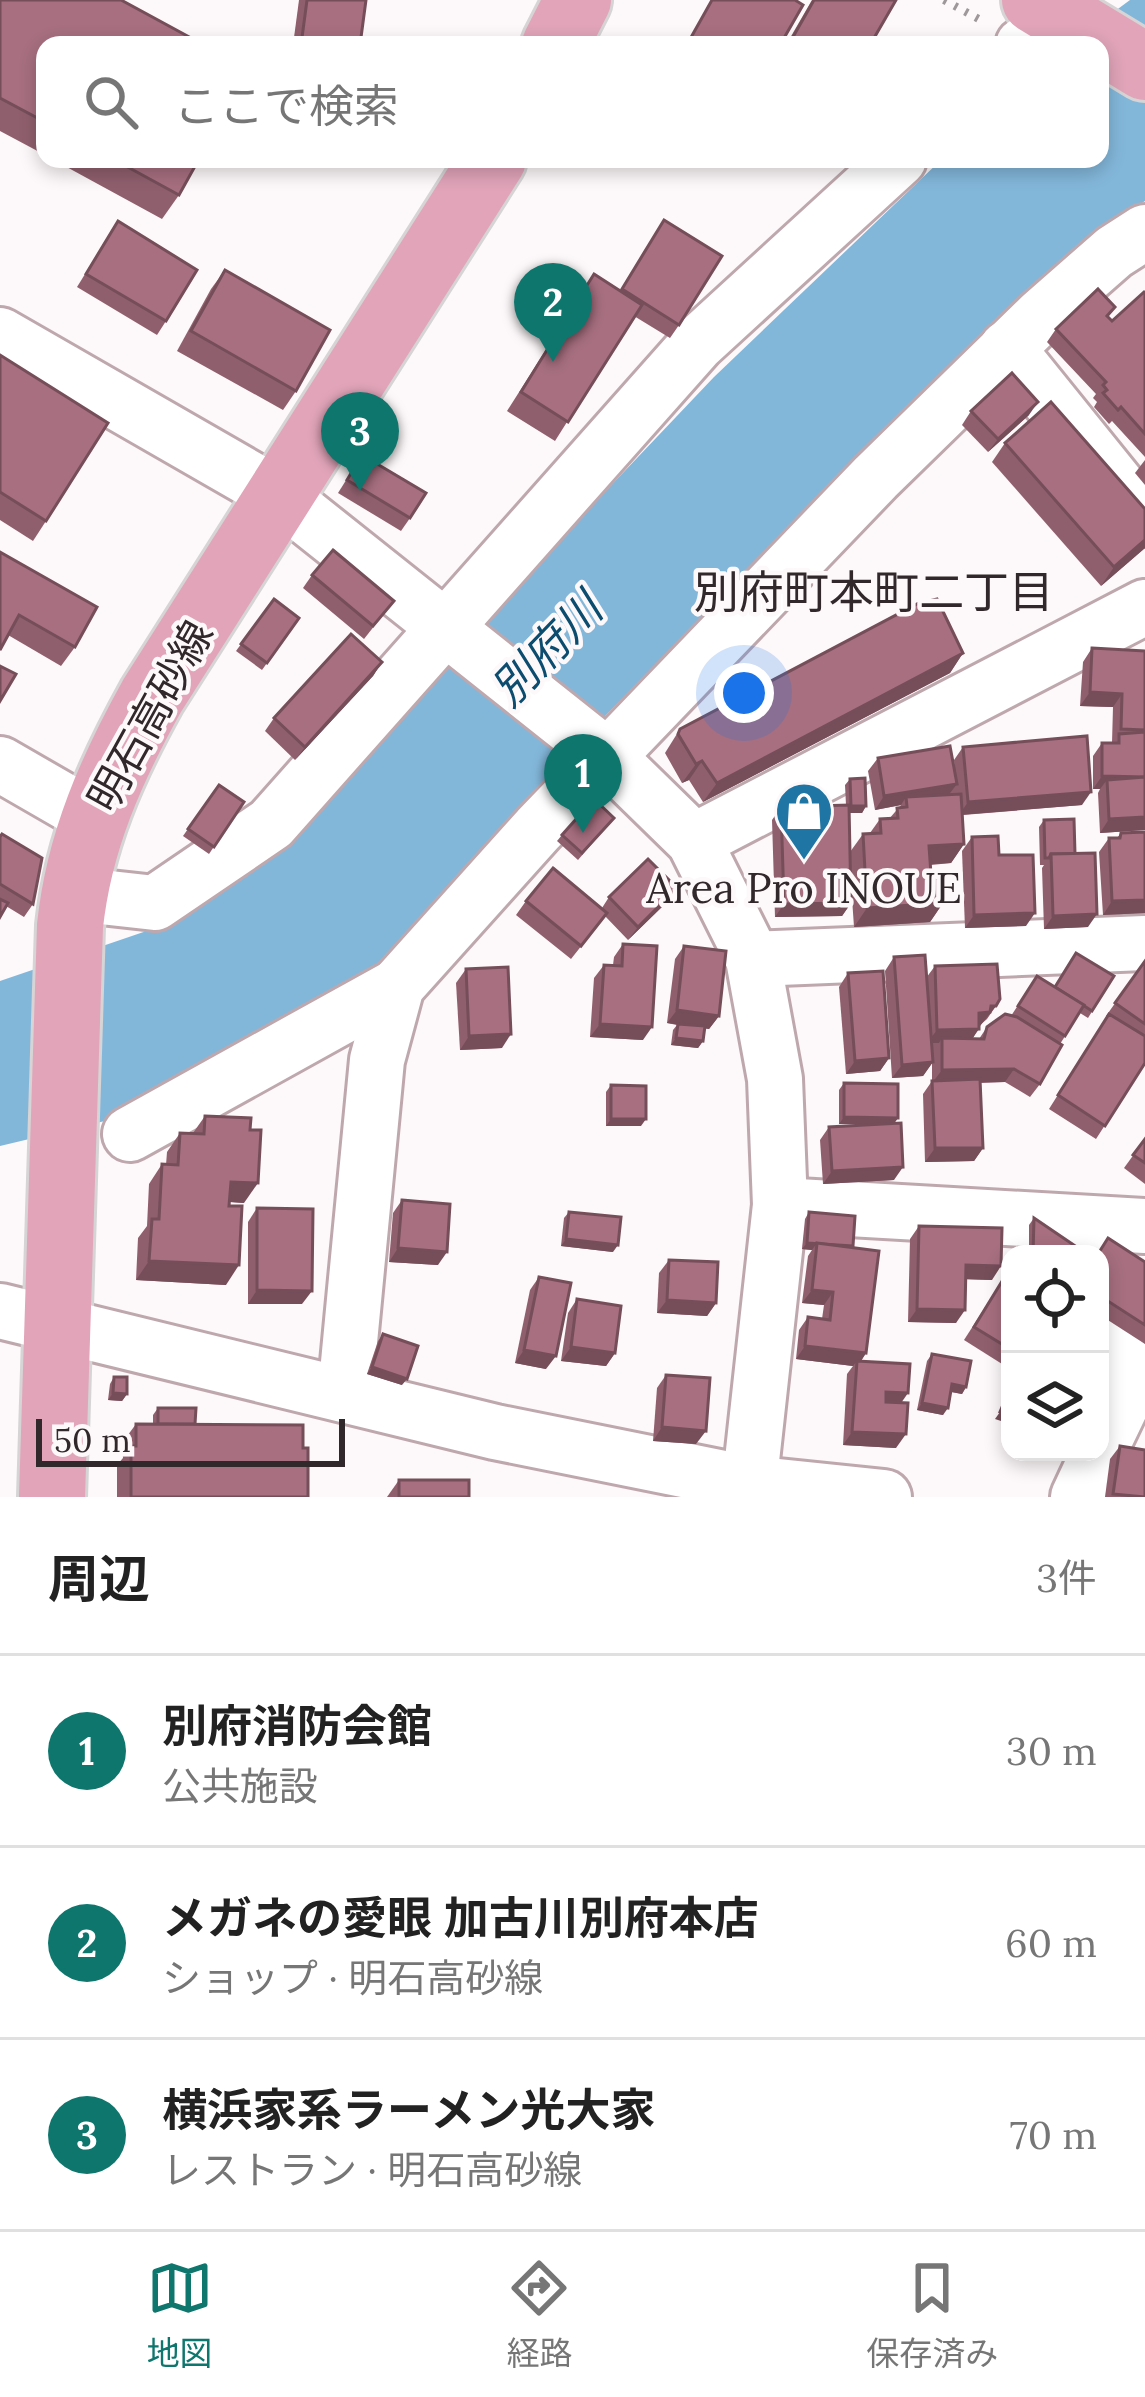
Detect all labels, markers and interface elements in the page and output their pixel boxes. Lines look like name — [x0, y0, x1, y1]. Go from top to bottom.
search box — [36, 36, 1109, 168]
icon: search — [78, 69, 144, 135]
text: ここで検索 — [174, 77, 399, 134]
pin: 2 — [514, 263, 592, 362]
pin: 3 — [321, 392, 399, 491]
district label: 別府町本町二丁目 — [694, 563, 1054, 620]
water label: 別府川 — [479, 578, 616, 717]
street label: 明石高砂線 — [75, 611, 225, 821]
your location — [714, 663, 774, 723]
pin: 1 — [544, 734, 622, 833]
shop icon: Area Pro INOUE — [773, 780, 835, 862]
place label: Area Pro INOUE — [645, 861, 962, 915]
map controls — [1001, 1245, 1109, 1461]
button: locate — [1001, 1245, 1109, 1353]
button: layers — [1001, 1353, 1109, 1461]
scale bar — [36, 1413, 345, 1466]
text: 50 m — [54, 1419, 131, 1461]
text: 周辺 — [48, 1546, 150, 1611]
text: 3件 — [1036, 1553, 1097, 1603]
text: 別府消防会館 — [162, 1697, 432, 1754]
text: 1 — [79, 1726, 95, 1776]
text: 30 m — [1006, 1726, 1097, 1776]
text: 公共施設 — [162, 1761, 318, 1811]
text: メガネの愛眼 加古川別府本店 — [162, 1889, 759, 1946]
text: 2 — [77, 1918, 97, 1968]
text: 60 m — [1005, 1918, 1097, 1968]
text: ショップ · 明石高砂線 — [162, 1953, 543, 2003]
text: 横浜家系ラーメン光大家 — [162, 2081, 655, 2138]
text: 3 — [76, 2110, 98, 2160]
text: 70 m — [1010, 2110, 1097, 2160]
text: レストラン · 明石高砂線 — [162, 2145, 582, 2195]
tab: 地図 — [147, 2255, 213, 2375]
tab: 経路 — [506, 2255, 572, 2375]
tab: 保存済み — [866, 2255, 998, 2375]

